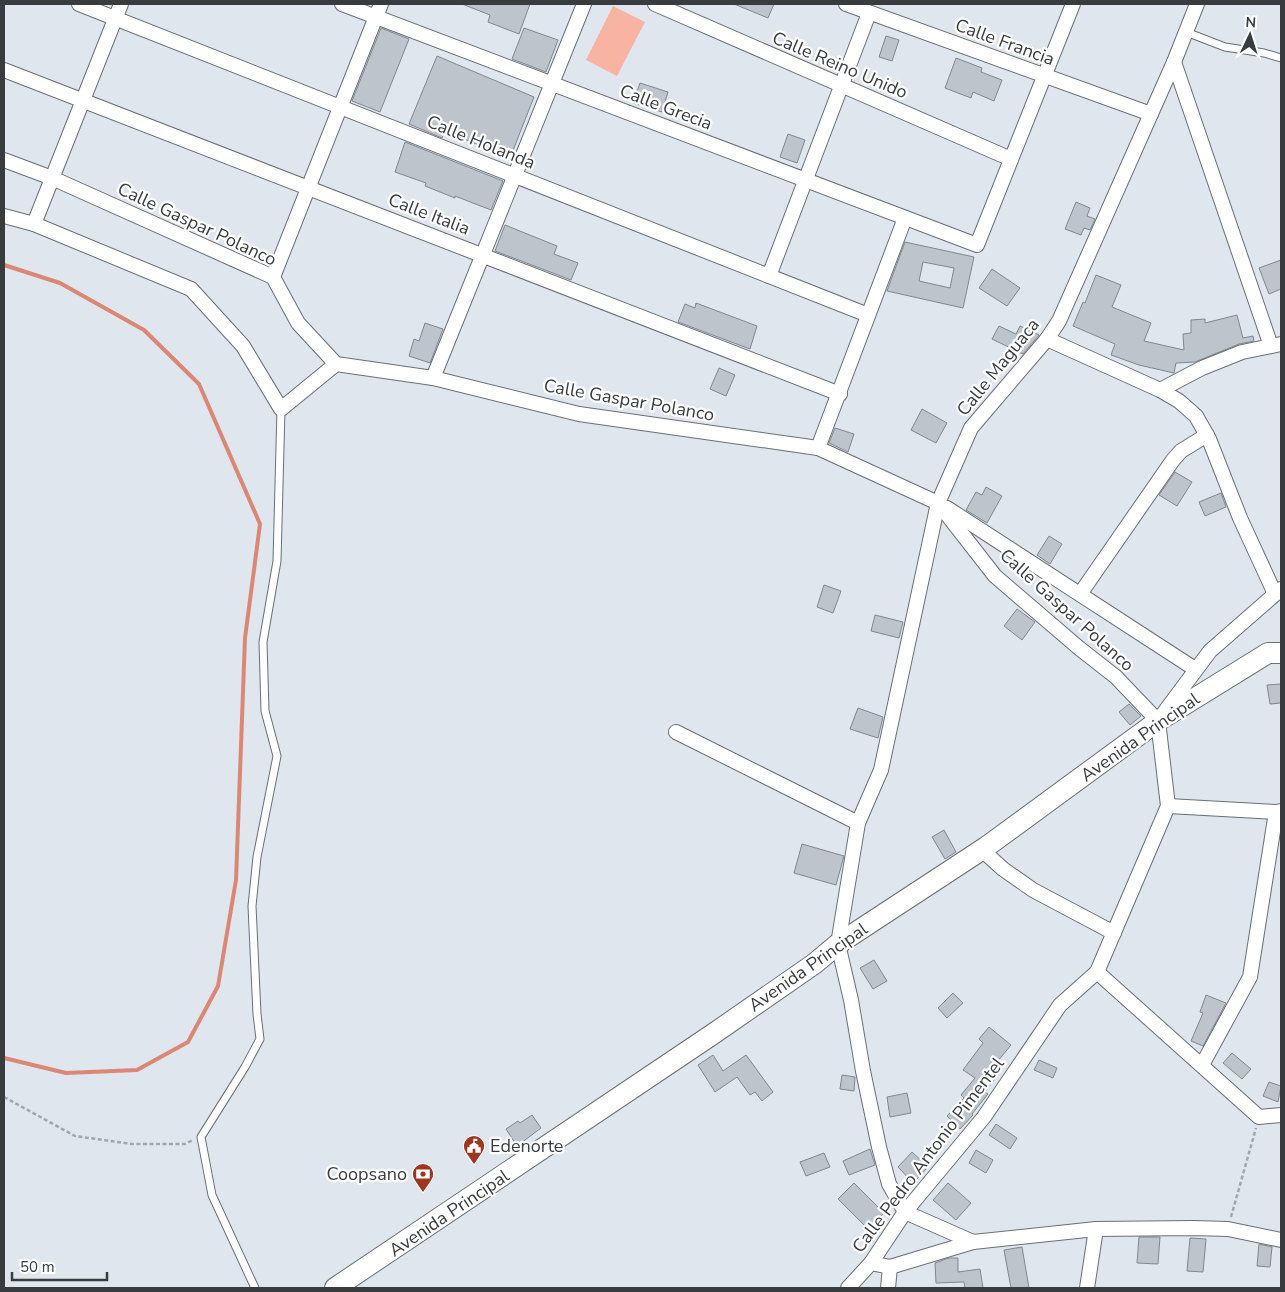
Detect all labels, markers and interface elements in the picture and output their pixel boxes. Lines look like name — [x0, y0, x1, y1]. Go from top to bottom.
north arrow — [1225, 10, 1275, 60]
street label: Calle Francia — [952, 13, 1058, 71]
text: N — [1245, 13, 1257, 32]
street label: Calle Reino Unido — [769, 26, 911, 104]
street label: Calle Grecia — [616, 78, 716, 136]
street label: Calle Holanda — [423, 109, 539, 175]
street label: Calle Gaspar Polanco — [114, 177, 280, 271]
street label: Calle Italia — [385, 187, 473, 241]
street label: Calle Maguaca — [951, 313, 1045, 421]
street label: Calle Gaspar Polanco — [542, 373, 716, 427]
street label: Calle Gaspar Polanco — [995, 543, 1139, 677]
street label: Avenida Principal — [1076, 687, 1205, 787]
street label: Avenida Principal — [744, 917, 873, 1017]
street label: Calle Pedro Antonio Pimentel — [847, 1052, 1010, 1258]
public building icon: Edenorte — [462, 1134, 486, 1165]
place label: Edenorte — [490, 1134, 563, 1158]
place label: Coopsano — [327, 1162, 407, 1186]
bank icon: Coopsano — [411, 1162, 435, 1193]
street label: Avenida Principal — [384, 1163, 514, 1262]
scale bar — [12, 1250, 108, 1282]
text: 50 m — [20, 1257, 55, 1277]

